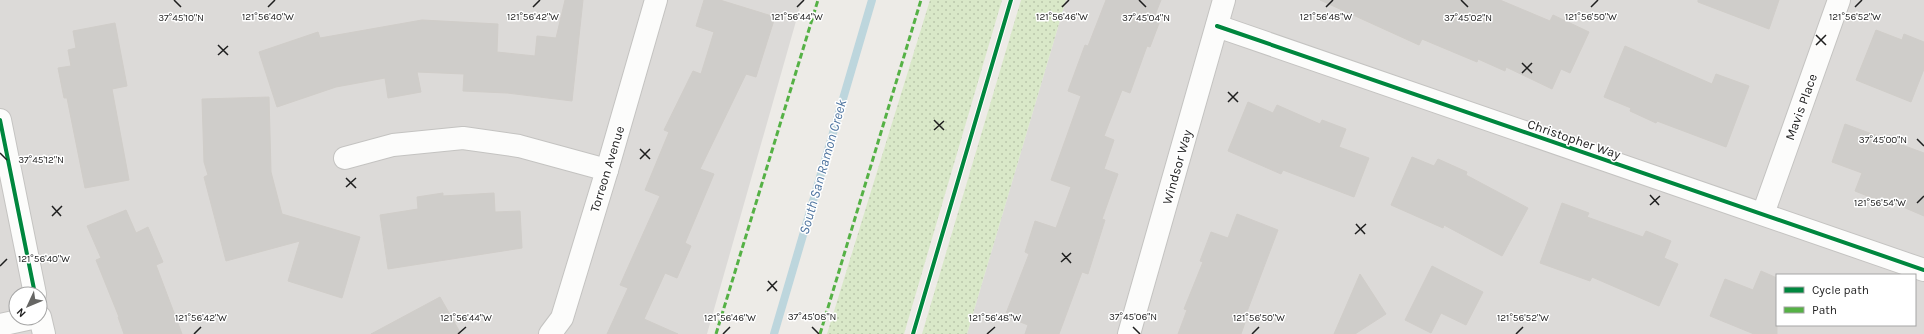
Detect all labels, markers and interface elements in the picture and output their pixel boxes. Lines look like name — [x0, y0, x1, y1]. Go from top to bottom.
text: 121°56'40"W — [242, 11, 294, 23]
text: 121°56'42"W — [507, 11, 559, 23]
text: 121°56'44"W — [771, 11, 823, 23]
text: 121°56'46"W — [1036, 11, 1088, 23]
text: 121°56'48"W — [1300, 11, 1352, 23]
text: 121°56'50"W — [1565, 11, 1617, 23]
text: 121°56'52"W — [1829, 11, 1881, 23]
text: 37°45'10"N — [158, 12, 204, 24]
text: 37°45'04"N — [1122, 12, 1170, 24]
text: 37°45'02"N — [1444, 12, 1492, 24]
street label: Mavis Place — [1782, 71, 1820, 142]
water label: South San Ramon Creek — [796, 97, 851, 236]
street label: Christopher Way — [1525, 116, 1623, 162]
street label: Torreon Avenue — [587, 124, 627, 214]
street label: Windsor Way — [1159, 128, 1195, 206]
text: 37°45'00"N — [1859, 134, 1907, 146]
text: 37°45'12"N — [18, 154, 64, 166]
text: 121°56'54"W — [1854, 197, 1906, 209]
text: 121°56'40"W — [18, 253, 70, 265]
legend — [1776, 274, 1916, 326]
text: Cycle path — [1812, 283, 1869, 297]
north arrow — [8, 286, 48, 326]
text: Path — [1812, 303, 1837, 317]
text: N — [14, 305, 29, 320]
text: 37°45'08"N — [788, 311, 836, 323]
text: 37°45'06"N — [1109, 311, 1157, 323]
text: 121°56'42"W — [175, 312, 227, 324]
text: 121°56'44"W — [440, 312, 492, 324]
text: 121°56'46"W — [704, 312, 756, 324]
text: 121°56'48"W — [969, 312, 1021, 324]
text: 121°56'50"W — [1233, 312, 1285, 324]
text: 121°56'52"W — [1497, 312, 1549, 324]

